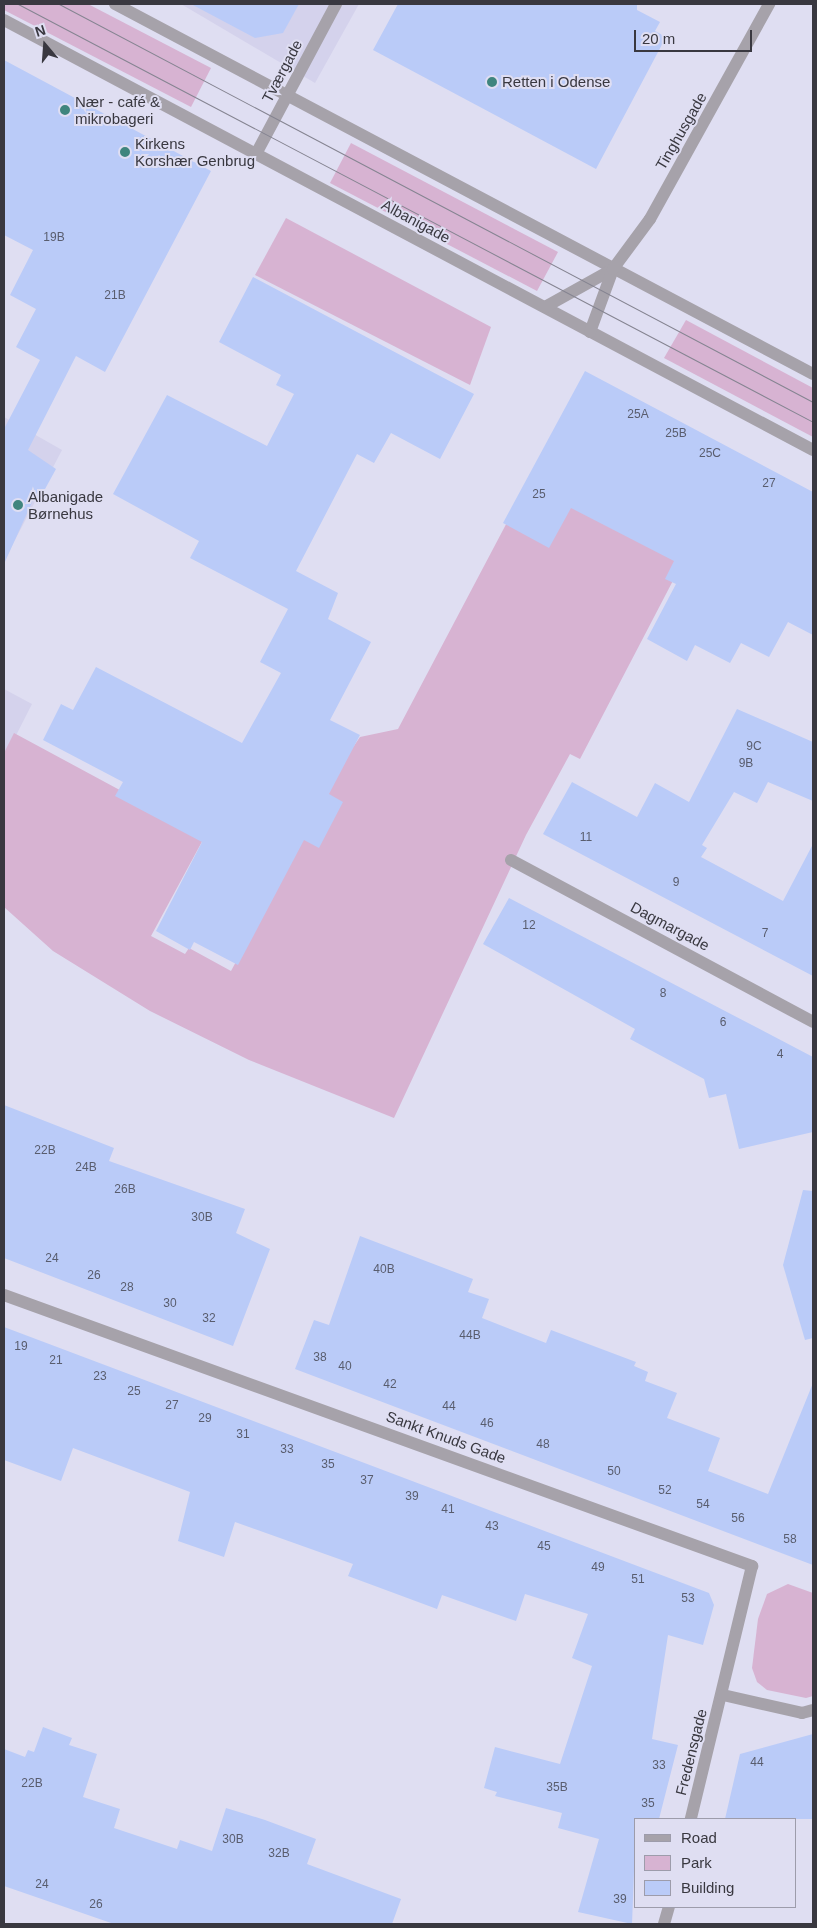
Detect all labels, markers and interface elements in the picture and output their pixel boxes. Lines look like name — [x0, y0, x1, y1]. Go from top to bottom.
north arrow — [20, 20, 70, 70]
scale bar — [637, 20, 754, 52]
text: N — [33, 22, 48, 40]
text: 20 m — [642, 30, 675, 47]
street label: Tværgade — [258, 37, 306, 105]
place label: Retten i Odense — [502, 73, 610, 91]
marker: Retten i Odense — [486, 76, 498, 88]
street label: Tinghusgade — [652, 89, 710, 173]
place label: Nær - café & mikrobageri — [75, 92, 160, 127]
marker: Nær - café & mikrobageri — [59, 104, 71, 116]
place label: Kirkens Korshær Genbrug — [135, 134, 255, 169]
marker: Kirkens Korshær Genbrug — [119, 146, 131, 158]
street label: Albanigade — [379, 195, 453, 247]
house number: 19B — [43, 231, 65, 245]
house number: 21B — [104, 289, 126, 303]
house number: 25A — [627, 408, 649, 422]
house number: 25B — [665, 427, 687, 441]
house number: 25C — [699, 447, 721, 461]
house number: 27 — [762, 477, 776, 491]
place label: Albanigade Børnehus — [28, 487, 103, 522]
house number: 25 — [532, 488, 546, 502]
marker: Albanigade Børnehus — [12, 499, 24, 511]
house number: 9C — [746, 740, 762, 754]
house number: 9B — [739, 757, 753, 771]
house number: 11 — [580, 831, 592, 845]
house number: 9 — [673, 876, 679, 890]
street label: Dagmargade — [627, 898, 713, 954]
house number: 12 — [522, 919, 536, 933]
house number: 7 — [762, 927, 768, 941]
house number: 8 — [660, 987, 666, 1001]
house number: 6 — [720, 1016, 726, 1030]
house number: 4 — [777, 1048, 783, 1062]
house number: 22B — [34, 1144, 56, 1158]
house number: 24B — [75, 1161, 97, 1175]
house number: 26B — [114, 1183, 136, 1197]
house number: 30B — [191, 1211, 213, 1225]
house number: 24 — [45, 1252, 59, 1266]
house number: 40B — [373, 1263, 395, 1277]
house number: 26 — [87, 1269, 101, 1283]
house number: 28 — [120, 1281, 134, 1295]
house number: 30 — [163, 1297, 177, 1311]
house number: 32 — [202, 1312, 216, 1326]
house number: 44B — [459, 1329, 481, 1343]
house number: 19 — [14, 1340, 28, 1354]
house number: 38 — [313, 1351, 327, 1365]
house number: 21 — [49, 1354, 63, 1368]
house number: 40 — [338, 1360, 352, 1374]
house number: 23 — [93, 1370, 107, 1384]
house number: 42 — [383, 1378, 397, 1392]
house number: 25 — [127, 1385, 141, 1399]
house number: 27 — [165, 1399, 179, 1413]
house number: 44 — [442, 1400, 456, 1414]
street label: Sankt Knuds Gade — [384, 1407, 508, 1467]
house number: 29 — [198, 1412, 212, 1426]
house number: 46 — [480, 1417, 494, 1431]
house number: 31 — [236, 1428, 250, 1442]
house number: 48 — [536, 1438, 550, 1452]
house number: 33 — [280, 1443, 294, 1457]
house number: 35 — [321, 1458, 335, 1472]
house number: 50 — [607, 1465, 621, 1479]
house number: 37 — [360, 1474, 374, 1488]
house number: 52 — [658, 1484, 672, 1498]
house number: 39 — [405, 1490, 419, 1504]
house number: 54 — [696, 1498, 710, 1512]
house number: 41 — [441, 1503, 455, 1517]
house number: 56 — [731, 1512, 745, 1526]
house number: 43 — [485, 1520, 499, 1534]
house number: 58 — [783, 1533, 797, 1547]
house number: 45 — [537, 1540, 551, 1554]
house number: 49 — [591, 1561, 605, 1575]
house number: 51 — [631, 1573, 645, 1587]
house number: 53 — [681, 1592, 695, 1606]
street label: Fredensgade — [672, 1707, 710, 1797]
house number: 44 — [750, 1756, 764, 1770]
house number: 33 — [652, 1759, 666, 1773]
house number: 22B — [21, 1777, 43, 1791]
house number: 35B — [546, 1781, 568, 1795]
house number: 35 — [641, 1797, 655, 1811]
legend — [634, 1818, 797, 1908]
text: Road — [681, 1829, 717, 1846]
house number: 30B — [222, 1833, 244, 1847]
house number: 32B — [268, 1847, 290, 1861]
text: Park — [681, 1854, 712, 1871]
house number: 24 — [35, 1878, 49, 1892]
text: Building — [681, 1879, 734, 1896]
house number: 39 — [613, 1893, 627, 1907]
house number: 26 — [89, 1898, 103, 1912]

